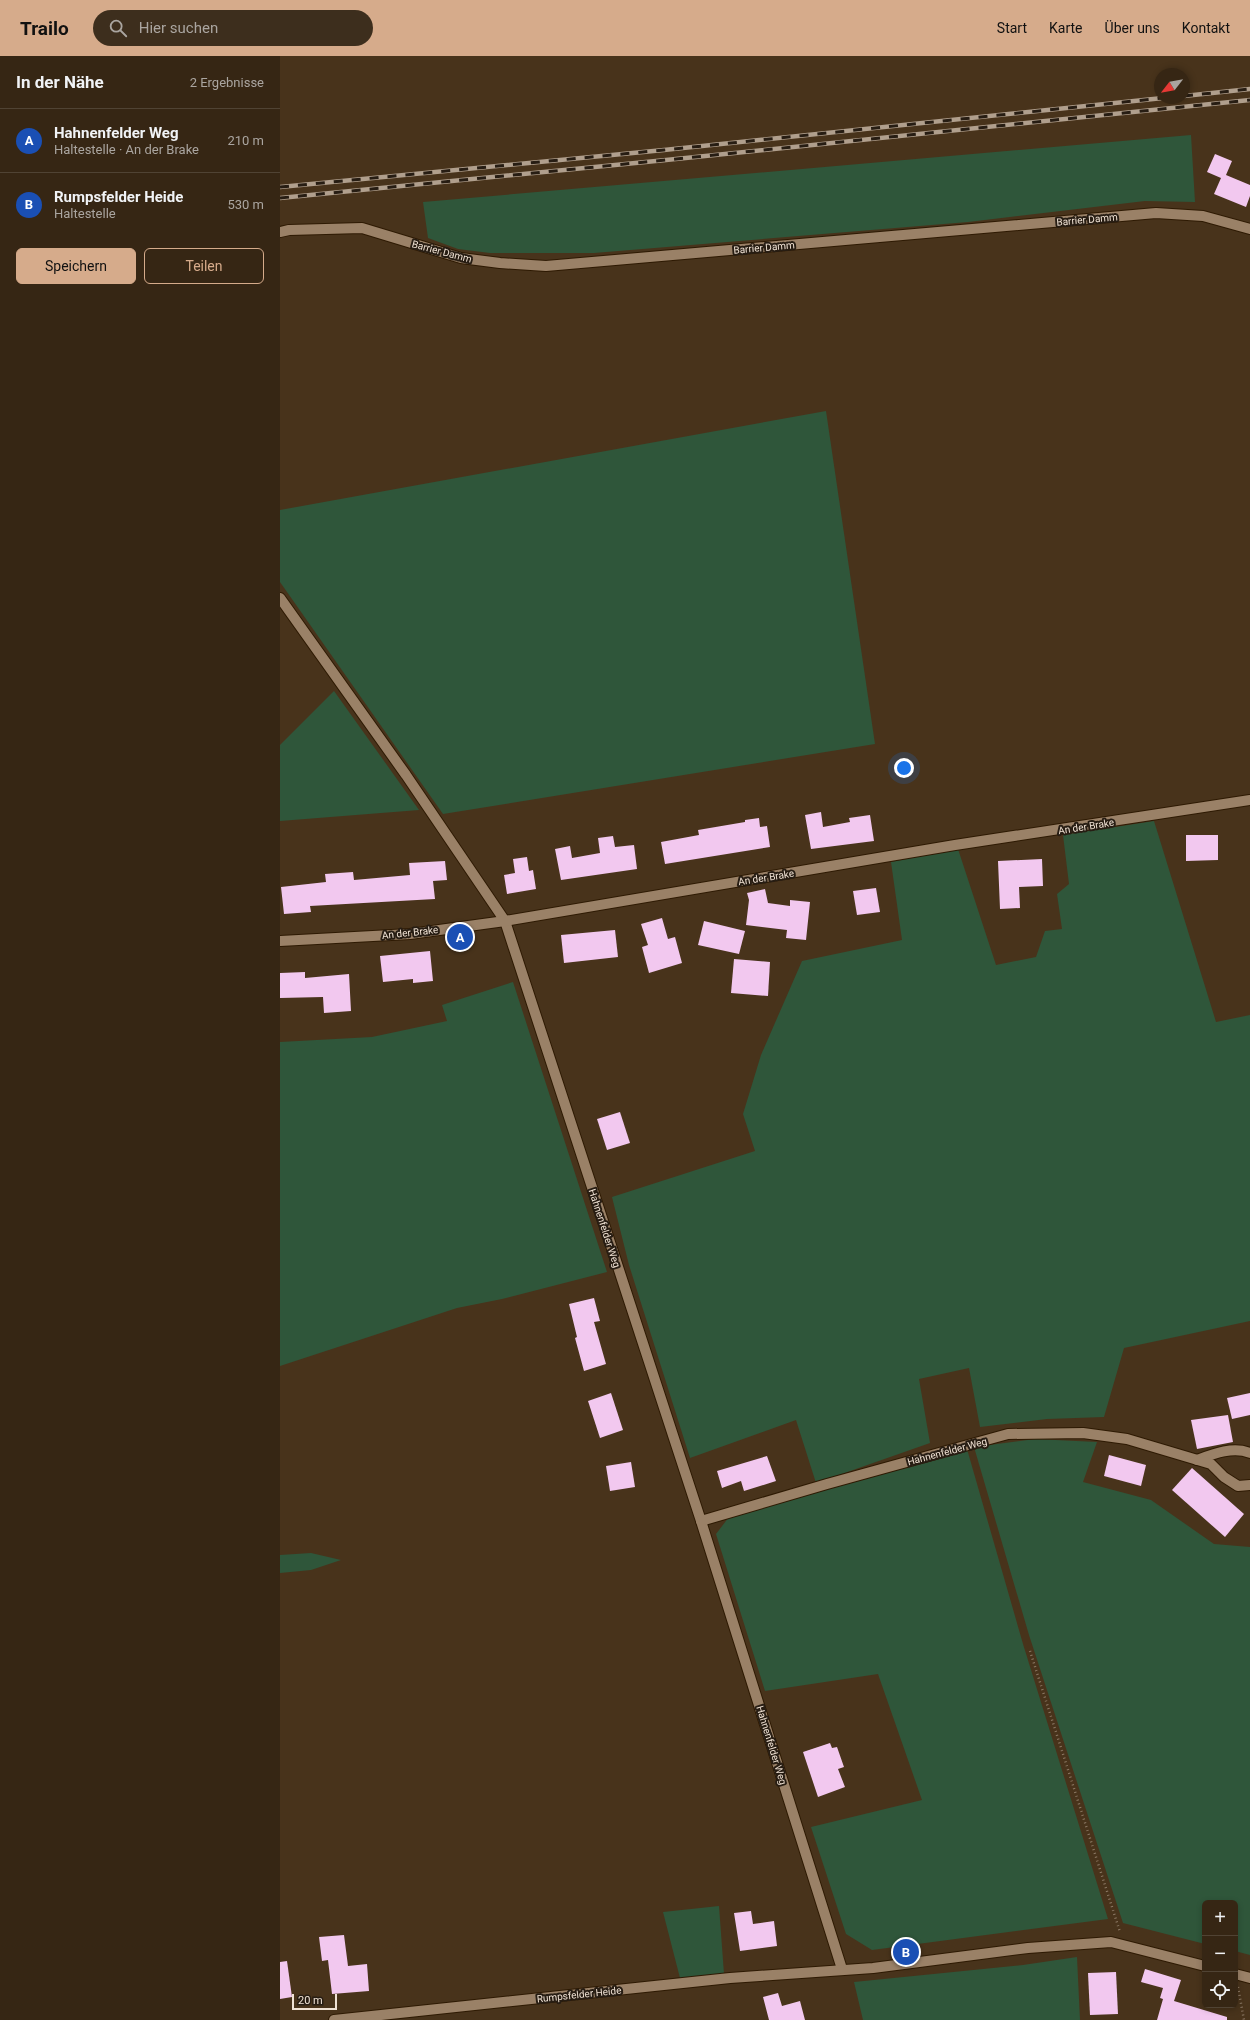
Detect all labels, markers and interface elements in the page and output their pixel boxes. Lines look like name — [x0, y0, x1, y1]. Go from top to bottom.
search box — [93, 10, 373, 46]
text: Trailo — [20, 17, 69, 40]
icon: search — [107, 17, 129, 39]
text: Hier suchen — [139, 19, 218, 37]
text: Start — [997, 20, 1027, 36]
text: Karte — [1049, 20, 1083, 36]
text: Über uns — [1105, 20, 1160, 36]
text: Kontakt — [1182, 20, 1230, 36]
north arrow — [1154, 68, 1190, 104]
text: In der Nähe — [16, 72, 104, 92]
text: 2 Ergebnisse — [190, 75, 264, 90]
text: Hahnenfelder Weg — [54, 124, 179, 142]
text: A — [25, 133, 33, 148]
text: 210 m — [227, 133, 264, 148]
text: Haltestelle · An der Brake — [54, 142, 199, 157]
text: Rumpsfelder Heide — [54, 188, 183, 206]
text: B — [25, 197, 33, 212]
text: 530 m — [227, 197, 264, 212]
text: Haltestelle — [54, 206, 116, 221]
street label: Barrier Damm — [1056, 211, 1118, 228]
street label: Barrier Damm — [411, 238, 473, 265]
street label: Barrier Damm — [733, 239, 795, 256]
button: Speichern — [16, 248, 136, 284]
button: Teilen — [144, 248, 264, 284]
your location — [894, 758, 914, 778]
street label: An der Brake — [1057, 817, 1115, 836]
street label: An der Brake — [737, 868, 795, 887]
pin: A — [447, 922, 473, 952]
street label: An der Brake — [381, 924, 439, 941]
street label: Hahnenfelder Weg — [587, 1187, 622, 1269]
street label: Hahnenfelder Weg — [906, 1436, 988, 1467]
street label: Hahnenfelder Weg — [754, 1704, 789, 1786]
map controls — [1202, 1900, 1238, 2008]
button: + — [1202, 1900, 1238, 1936]
button: − — [1202, 1936, 1238, 1972]
pin: B — [893, 1937, 919, 1967]
button: locate — [1202, 1972, 1238, 2008]
street label: Rumpsfelder Heide — [536, 1985, 622, 2004]
scale bar — [292, 1992, 337, 2011]
text: 20 m — [298, 1994, 323, 2007]

